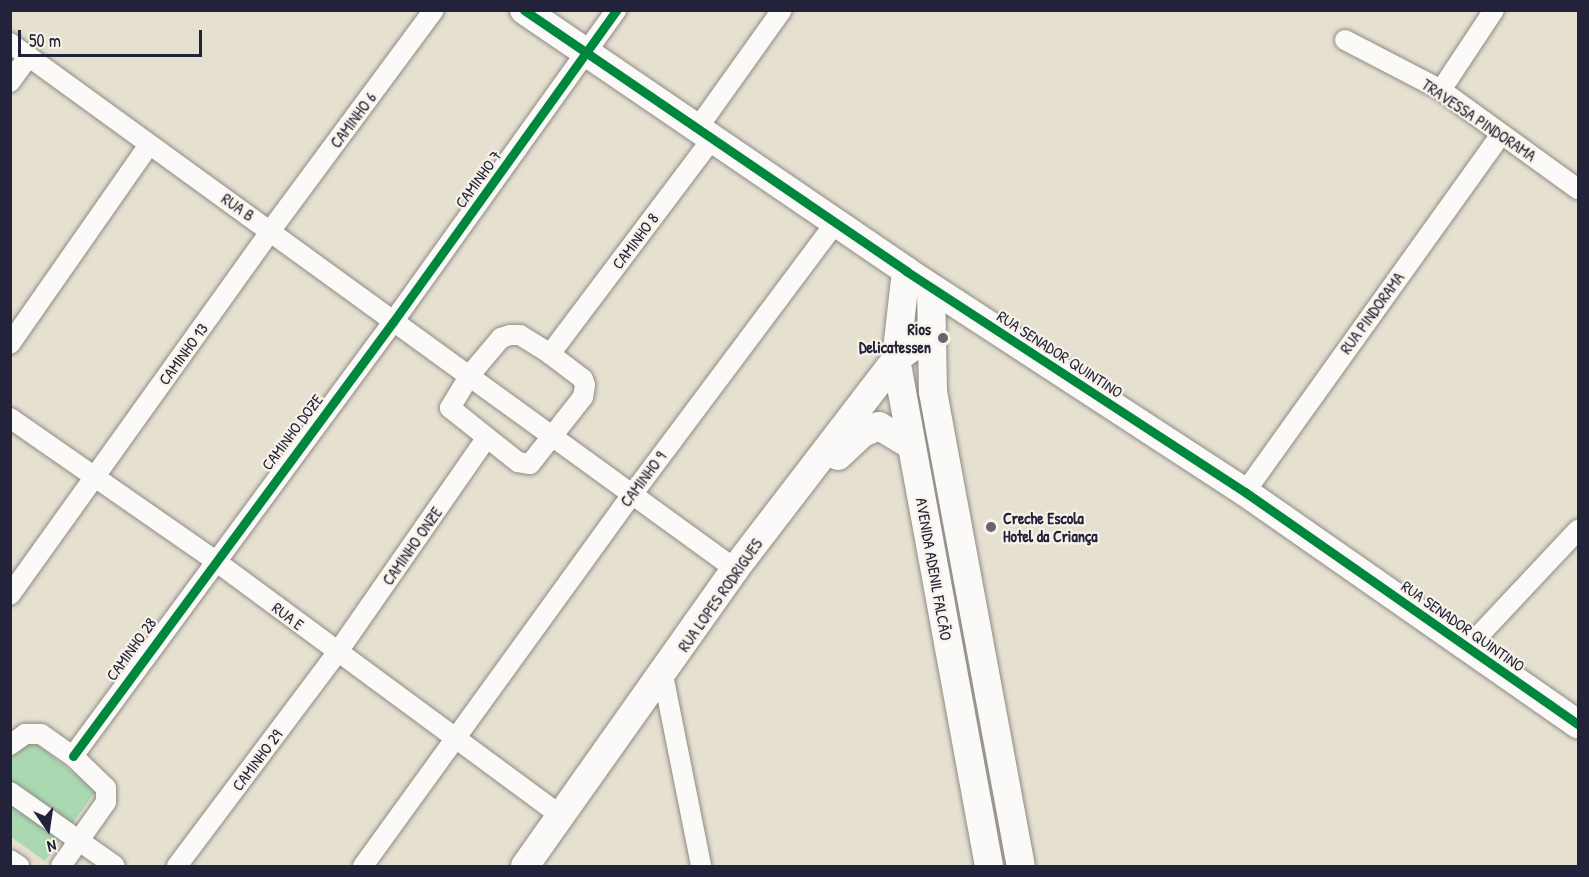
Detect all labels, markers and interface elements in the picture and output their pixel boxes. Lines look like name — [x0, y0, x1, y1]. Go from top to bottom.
scale bar — [21, 18, 206, 56]
text: 50 m — [29, 28, 61, 53]
street label: TRAVESSA PINDORAMA — [1418, 75, 1540, 165]
street label: CAMINHO 6 — [326, 88, 380, 152]
street label: CAMINHO 7 — [451, 147, 505, 211]
street label: RUA B — [218, 189, 258, 225]
street label: CAMINHO 8 — [608, 209, 662, 273]
street label: RUA PINDORAMA — [1336, 268, 1408, 358]
street label: RUA SENADOR QUINTINO — [994, 306, 1126, 402]
street label: CAMINHO 13 — [154, 319, 212, 389]
place label: Rios Delicatessen — [859, 319, 931, 357]
marker: Rios Delicatessen — [936, 331, 950, 345]
street label: CAMINHO DOZE — [257, 390, 327, 474]
street label: CAMINHO 9 — [616, 448, 670, 510]
street label: AVENIDA ADENIL FALCÃO — [912, 496, 956, 642]
street label: CAMINHO ONZE — [378, 503, 446, 589]
place label: Creche Escola Hotel da Criança — [1003, 508, 1097, 546]
marker: Creche Escola Hotel da Criança — [984, 520, 998, 534]
street label: RUA LOPES RODRIGUES — [674, 535, 766, 655]
street label: RUA SENADOR QUINTINO — [1398, 576, 1528, 676]
street label: RUA E — [268, 598, 308, 634]
street label: CAMINHO 28 — [102, 614, 160, 684]
street label: CAMINHO 29 — [228, 726, 286, 794]
north arrow — [18, 799, 78, 859]
text: N — [45, 835, 59, 858]

